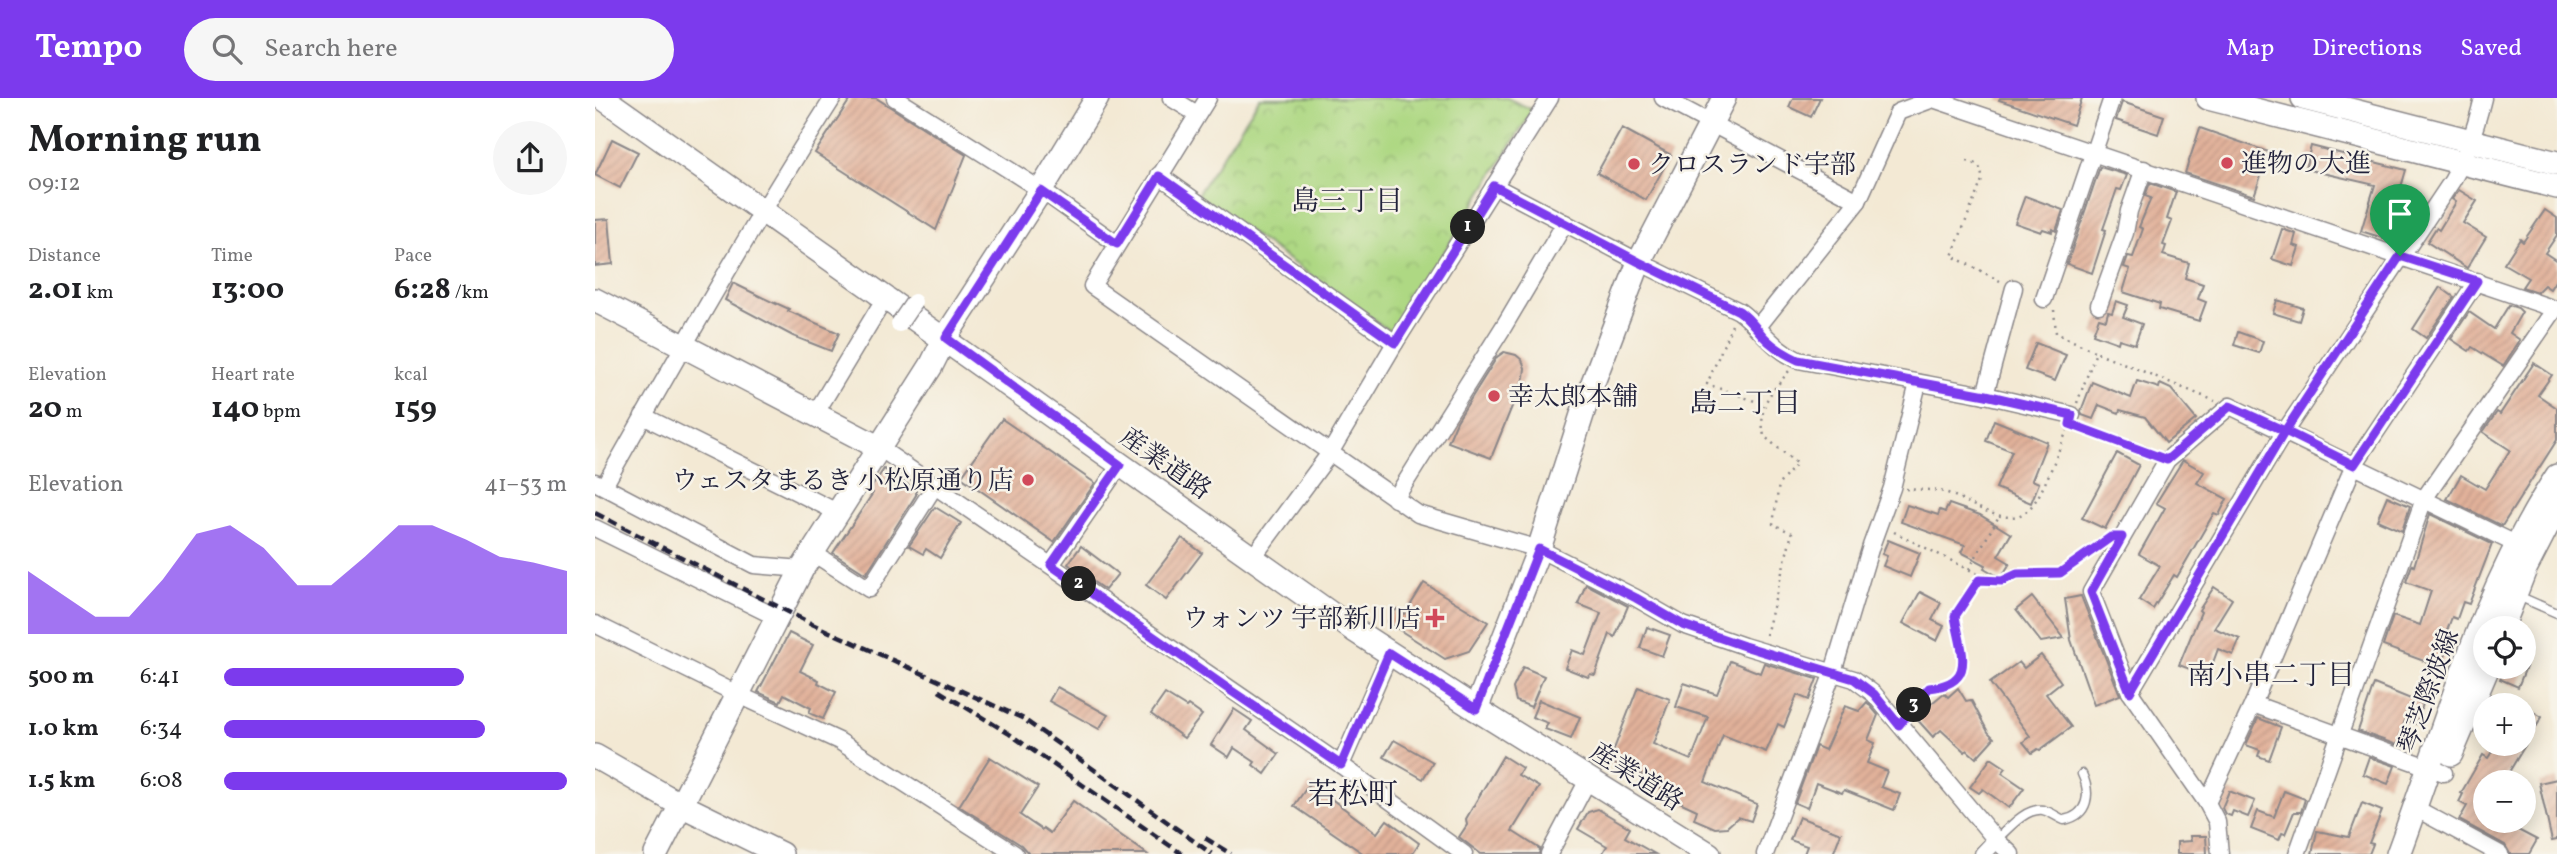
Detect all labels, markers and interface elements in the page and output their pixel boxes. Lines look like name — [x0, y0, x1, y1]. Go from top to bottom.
search box — [184, 18, 674, 81]
text: Tempo — [35, 26, 142, 72]
icon: search — [208, 30, 246, 68]
text: Search here — [264, 31, 398, 67]
text: Map — [2226, 32, 2274, 66]
text: Directions — [2312, 32, 2422, 66]
text: Saved — [2460, 32, 2522, 66]
text: Morning run — [28, 115, 262, 168]
button: share — [493, 121, 567, 195]
place label: 進物の大進 — [2241, 147, 2371, 183]
place label: クロスランド宇部 — [1648, 148, 1856, 184]
marker: 進物の大進 — [2219, 155, 2235, 171]
marker: クロスランド宇部 — [1626, 156, 1642, 172]
text: 09:12 — [28, 168, 81, 200]
district label: 島三丁目 — [1291, 183, 1403, 222]
pin — [2370, 184, 2430, 256]
icon: arrive — [2381, 195, 2419, 233]
pin: 1 — [1451, 209, 1485, 244]
text: 1 — [1464, 213, 1471, 239]
text: Distance — [28, 243, 101, 269]
text: Time — [211, 243, 253, 269]
text: Pace — [394, 243, 432, 269]
text: 2.01 — [28, 269, 83, 311]
text: 13:00 — [211, 269, 284, 311]
text: 6:28 — [394, 269, 451, 311]
text: km — [83, 280, 114, 306]
text: /km — [451, 280, 489, 306]
text: Elevation — [28, 362, 107, 388]
text: Heart rate — [211, 362, 295, 388]
text: kcal — [394, 362, 428, 388]
place label: 幸太郎本舗 — [1508, 380, 1638, 416]
district label: 島二丁目 — [1689, 385, 1801, 424]
text: 20 — [28, 388, 62, 430]
text: 140 — [211, 388, 259, 430]
text: 159 — [394, 388, 437, 430]
marker: 幸太郎本舗 — [1486, 388, 1502, 404]
text: m — [62, 399, 83, 425]
text: bpm — [259, 399, 301, 425]
street label: 産業道路 — [1112, 420, 1218, 509]
place label: ウェスタまるき 小松原通り店 — [672, 464, 1014, 500]
text: Elevation — [28, 469, 124, 501]
text: 41–53 m — [484, 469, 567, 501]
marker: ウェスタまるき 小松原通り店 — [1020, 472, 1036, 488]
pin: 2 — [1061, 566, 1097, 602]
text: 2 — [1074, 570, 1083, 596]
place label: ウォンツ 宇部新川店 — [1183, 602, 1421, 638]
marker: ウォンツ 宇部新川店 — [1427, 610, 1443, 626]
map controls — [2473, 616, 2536, 833]
button: locate — [2473, 616, 2536, 679]
street label: 琴芝際波線 — [2391, 624, 2469, 759]
district label: 南小串二丁目 — [2187, 657, 2355, 696]
text: 500 m — [28, 661, 94, 693]
text: 6:41 — [140, 661, 180, 693]
pin: 3 — [1897, 688, 1931, 722]
text: 3 — [1909, 691, 1918, 717]
button: + — [2473, 693, 2536, 756]
text: 1.0 km — [28, 713, 99, 745]
text: 6:34 — [140, 713, 183, 745]
street label: 産業道路 — [1582, 735, 1690, 821]
text: 1.5 km — [28, 765, 95, 797]
text: 6:08 — [140, 765, 183, 797]
button: − — [2473, 770, 2536, 833]
district label: 若松町 — [1308, 775, 1398, 817]

